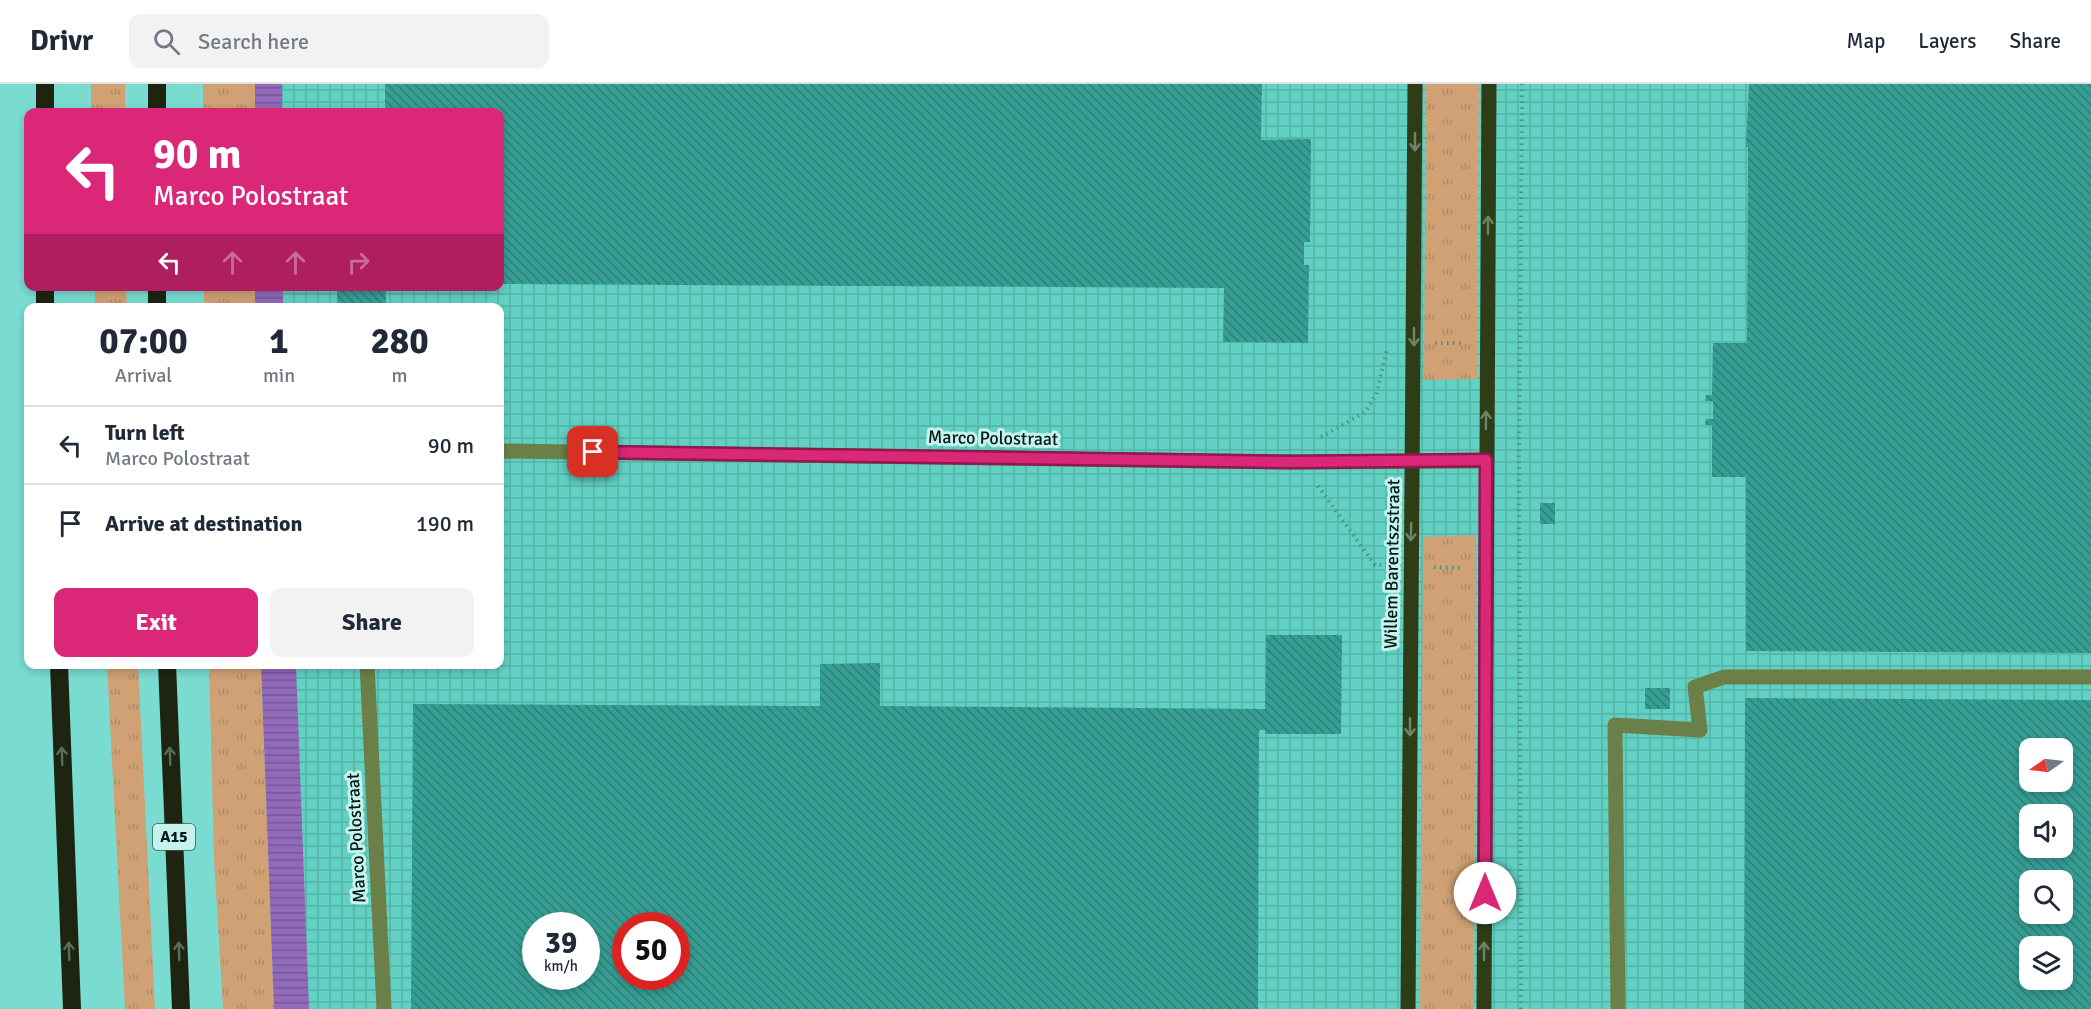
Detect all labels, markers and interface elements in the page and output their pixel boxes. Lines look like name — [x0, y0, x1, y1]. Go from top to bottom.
search box — [129, 14, 549, 68]
text: Drivr — [30, 24, 93, 58]
icon: search — [150, 25, 183, 58]
text: Search here — [198, 28, 309, 55]
text: Map — [1847, 28, 1885, 54]
text: Layers — [1918, 28, 1976, 54]
text: Share — [2009, 28, 2061, 54]
text: 90 m — [153, 129, 242, 180]
icon: left — [54, 132, 132, 210]
one-way arrow — [1409, 132, 1421, 152]
text: Marco Polostraat — [153, 180, 348, 213]
one-way arrow — [1482, 215, 1494, 235]
icon: left — [153, 246, 186, 279]
icon: ahead — [216, 246, 249, 279]
icon: ahead — [279, 246, 312, 279]
icon: right — [342, 246, 375, 279]
text: 07:00 — [99, 319, 188, 364]
text: 1 — [269, 319, 289, 364]
text: 280 — [370, 319, 429, 364]
one-way arrow — [1409, 327, 1420, 347]
text: Arrival — [115, 363, 172, 388]
text: min — [263, 363, 295, 388]
text: m — [392, 363, 408, 388]
one-way arrow — [1480, 410, 1492, 430]
text: Turn left — [105, 419, 185, 446]
pin — [567, 426, 618, 477]
street label: Marco Polostraat — [928, 426, 1058, 450]
icon: left — [54, 429, 87, 462]
text: 90 m — [428, 432, 474, 459]
icon: arrive — [576, 435, 609, 468]
text: Marco Polostraat — [105, 446, 250, 471]
street label: Willem Barentszstraat — [1380, 479, 1404, 649]
icon: arrive — [54, 507, 87, 540]
text: Arrive at destination — [105, 510, 302, 537]
text: 190 m — [416, 510, 474, 537]
one-way arrow — [1405, 522, 1417, 542]
button: Exit — [54, 588, 258, 657]
button: Share — [270, 588, 474, 657]
one-way arrow — [1404, 717, 1416, 737]
north arrow — [2019, 738, 2073, 792]
map controls — [2019, 738, 2073, 990]
one-way arrow — [56, 746, 68, 766]
one-way arrow — [165, 746, 176, 766]
street label: Marco Polostraat — [342, 772, 370, 904]
button: sound — [2019, 804, 2073, 858]
road number: A15 — [153, 824, 195, 850]
position arrow — [1453, 861, 1517, 925]
button: search — [2019, 870, 2073, 924]
speed limit sign: 50 — [612, 912, 690, 990]
text: 39 — [545, 925, 577, 962]
button: layers — [2019, 936, 2073, 990]
one-way arrow — [64, 941, 75, 961]
one-way arrow — [173, 941, 184, 961]
one-way arrow — [1478, 941, 1490, 961]
text: km/h — [544, 957, 578, 975]

